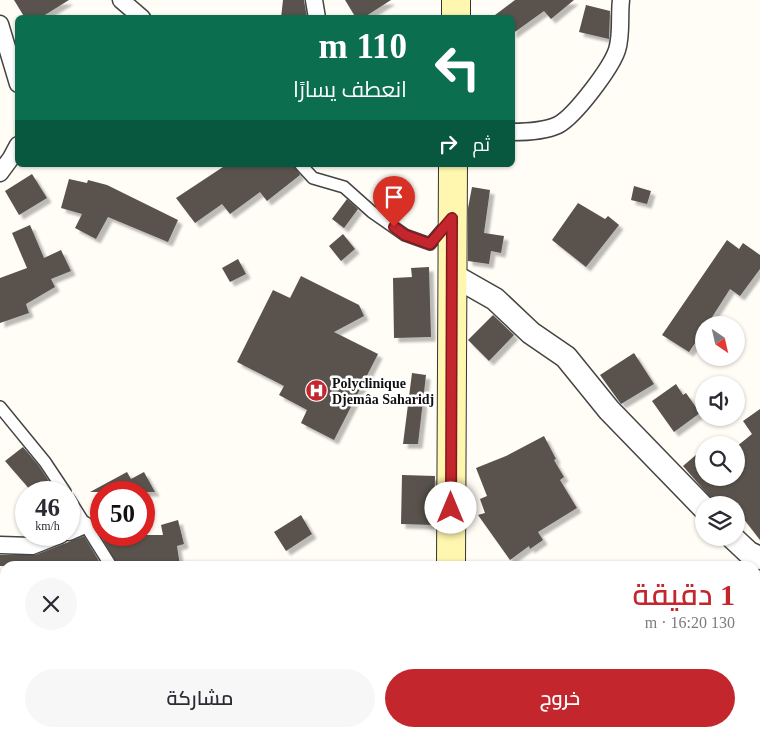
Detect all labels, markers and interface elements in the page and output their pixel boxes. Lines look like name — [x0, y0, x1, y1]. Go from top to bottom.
text: 110 m — [319, 27, 407, 66]
icon: left — [425, 35, 490, 100]
text: انعطف يسارًا — [293, 77, 407, 102]
icon: right — [434, 130, 462, 158]
text: ثم — [472, 134, 490, 155]
pin — [373, 176, 415, 227]
icon: arrive — [380, 183, 408, 211]
north arrow — [695, 316, 745, 366]
map controls — [695, 316, 745, 546]
place label: Polyclinique Djemâa Saharidj — [332, 376, 434, 407]
button: sound — [695, 376, 745, 426]
hospital icon: Polyclinique Djemâa Saharidj — [304, 379, 328, 403]
button: search — [695, 436, 745, 486]
speed limit sign: 50 — [90, 481, 155, 546]
position arrow — [424, 481, 476, 533]
text: 46 — [35, 494, 60, 521]
button: layers — [695, 496, 745, 546]
text: km/h — [35, 519, 60, 533]
button: close — [25, 578, 77, 630]
text: 1 دقيقة — [633, 578, 735, 611]
text: 130 m · 16:20 — [645, 614, 735, 631]
button: مشاركة — [25, 669, 375, 727]
button: خروج — [385, 669, 735, 727]

